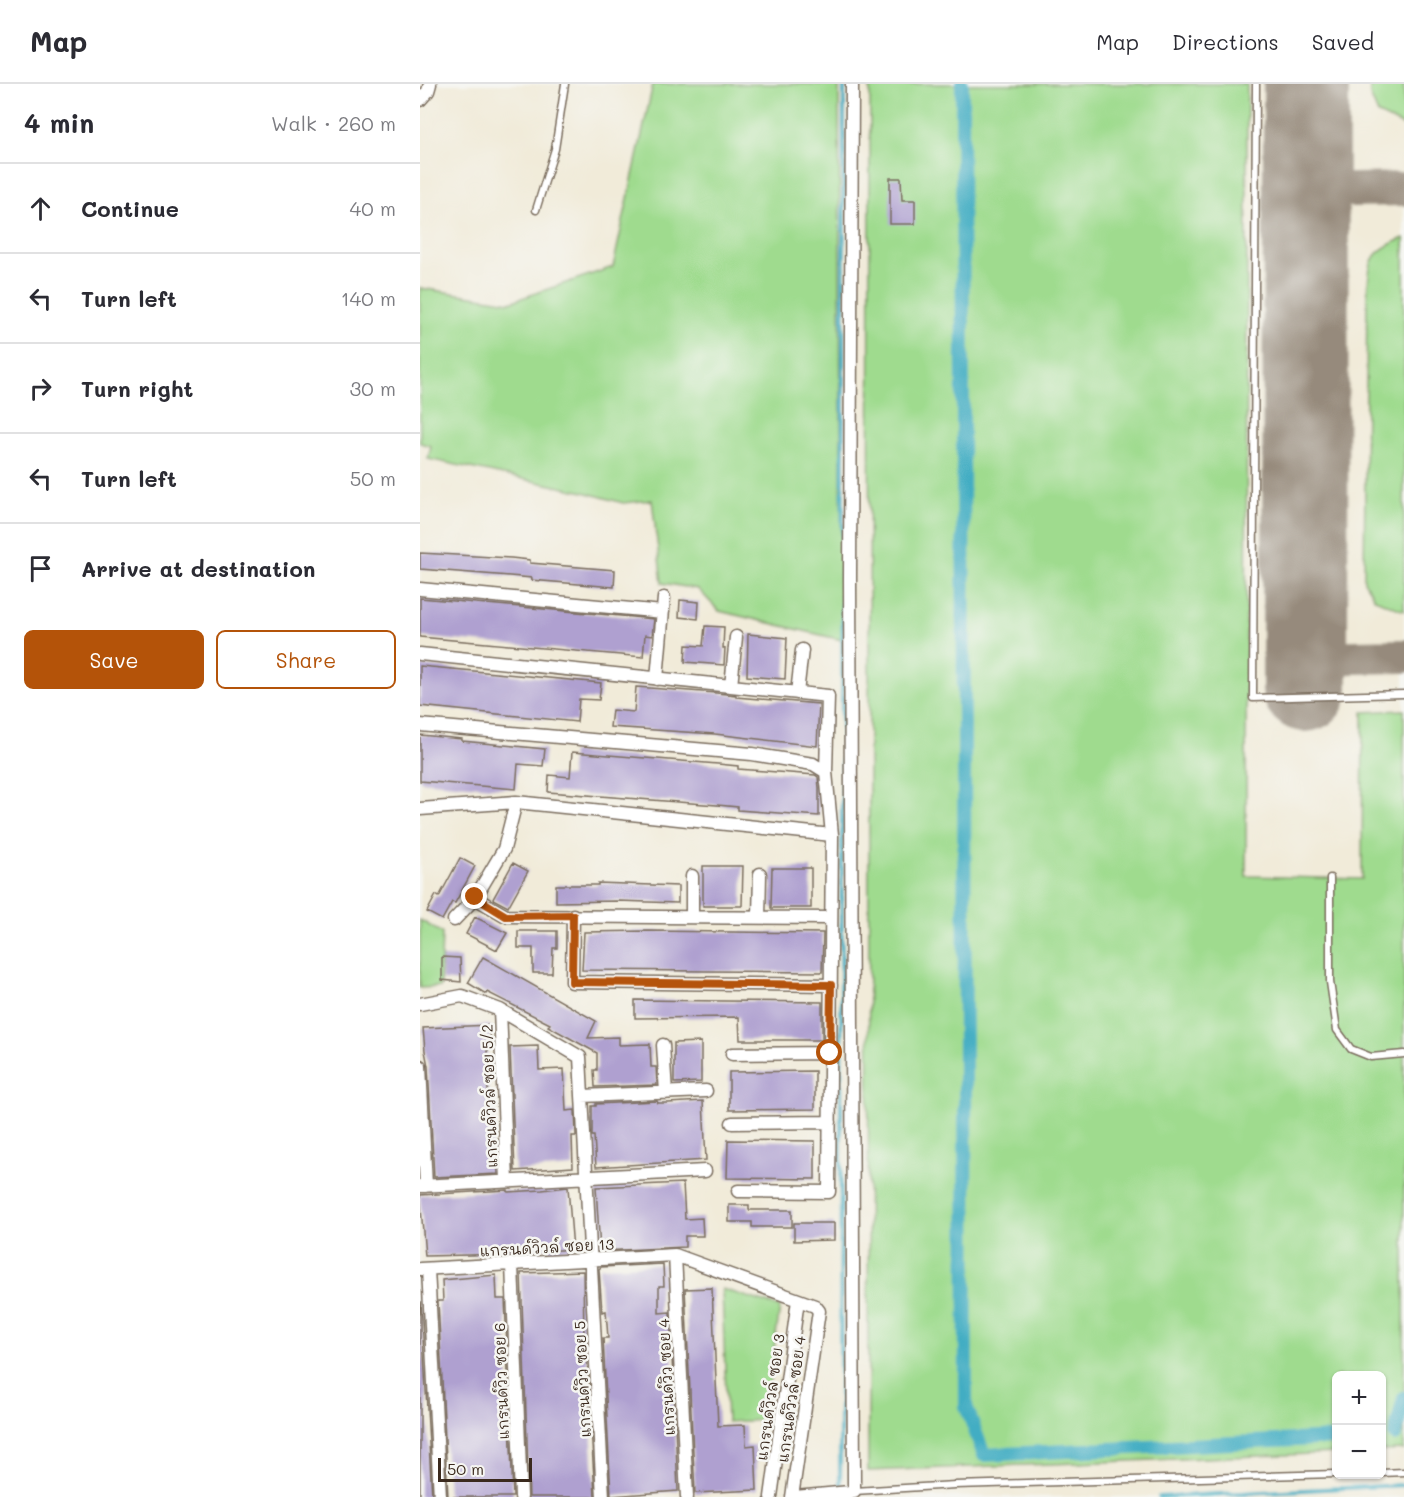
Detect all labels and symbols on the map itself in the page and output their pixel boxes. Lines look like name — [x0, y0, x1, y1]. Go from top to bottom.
route end — [461, 883, 487, 909]
street label: แกรนด์วิวล์ ซอย 5/2 — [476, 1024, 502, 1168]
route start — [816, 1039, 842, 1065]
street label: แกรนด์วิวล์ ซอย 13 — [479, 1233, 615, 1260]
street label: แกรนด์วิว ซอย 4 — [653, 1318, 679, 1436]
street label: แกรนด์วิว ซอย 5 — [569, 1320, 595, 1438]
street label: แกรนด์วิว ซอย 6 — [489, 1322, 513, 1440]
street label: แกรนด์วิวล์ ซอย 3 — [751, 1332, 789, 1462]
street label: แกรนด์วิวล์ ซอย 4 — [772, 1334, 810, 1464]
scale bar — [438, 1455, 532, 1482]

